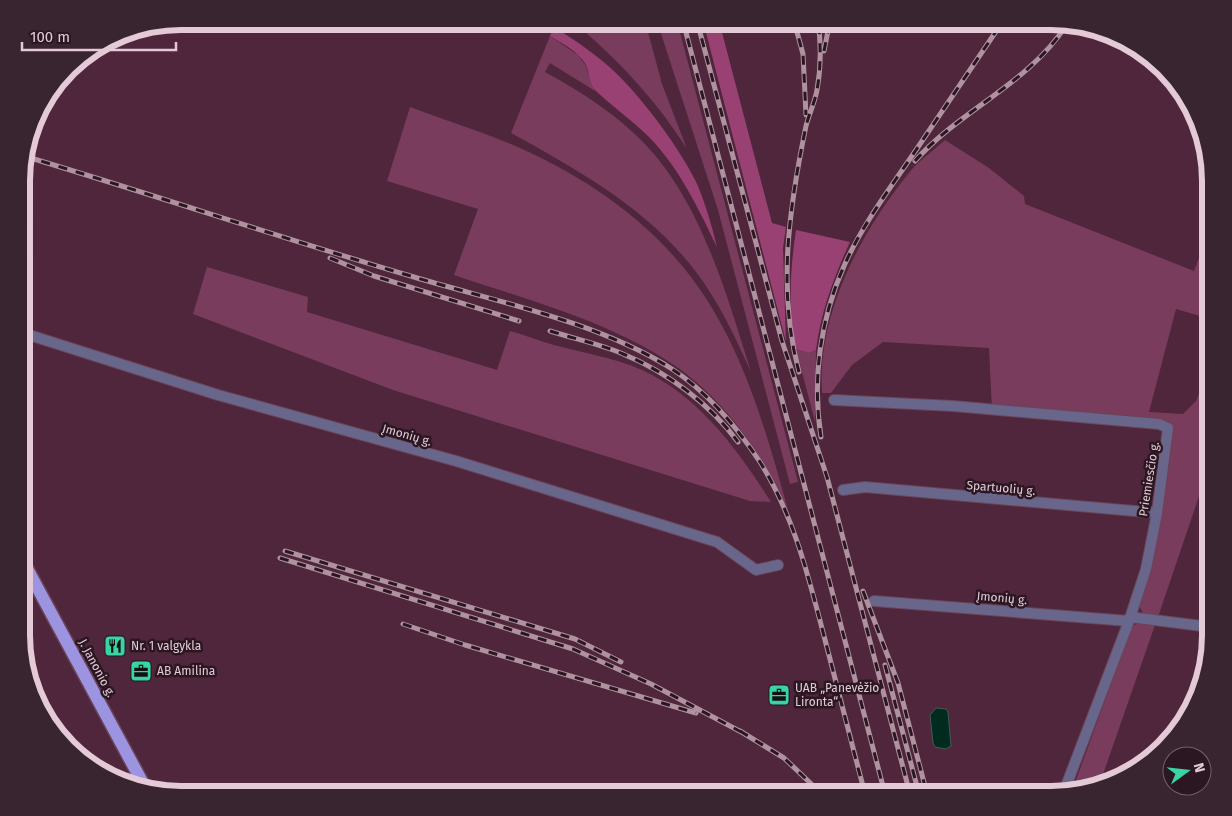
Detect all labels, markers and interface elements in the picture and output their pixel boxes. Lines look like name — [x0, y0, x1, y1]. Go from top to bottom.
scale bar — [22, 20, 176, 52]
text: 100 m — [30, 28, 70, 46]
street label: Įmonių g. — [380, 421, 433, 449]
street label: Priemiesčio g. — [1136, 440, 1162, 517]
street label: Spartuolių g. — [966, 478, 1036, 498]
street label: Įmonių g. — [975, 589, 1028, 607]
restaurant icon: Nr. 1 valgykla — [103, 634, 127, 658]
street label: J. Janonio g. — [76, 637, 118, 699]
place label: Nr. 1 valgykla — [131, 639, 201, 653]
office icon: AB Amilina — [129, 659, 153, 683]
place label: AB Amilina — [157, 664, 215, 678]
place label: UAB „Panevėžio Lironta“ — [795, 681, 879, 709]
office icon: UAB „Panevėžio Lironta“ — [767, 683, 791, 707]
north arrow — [1162, 746, 1212, 796]
text: N — [1190, 761, 1208, 774]

